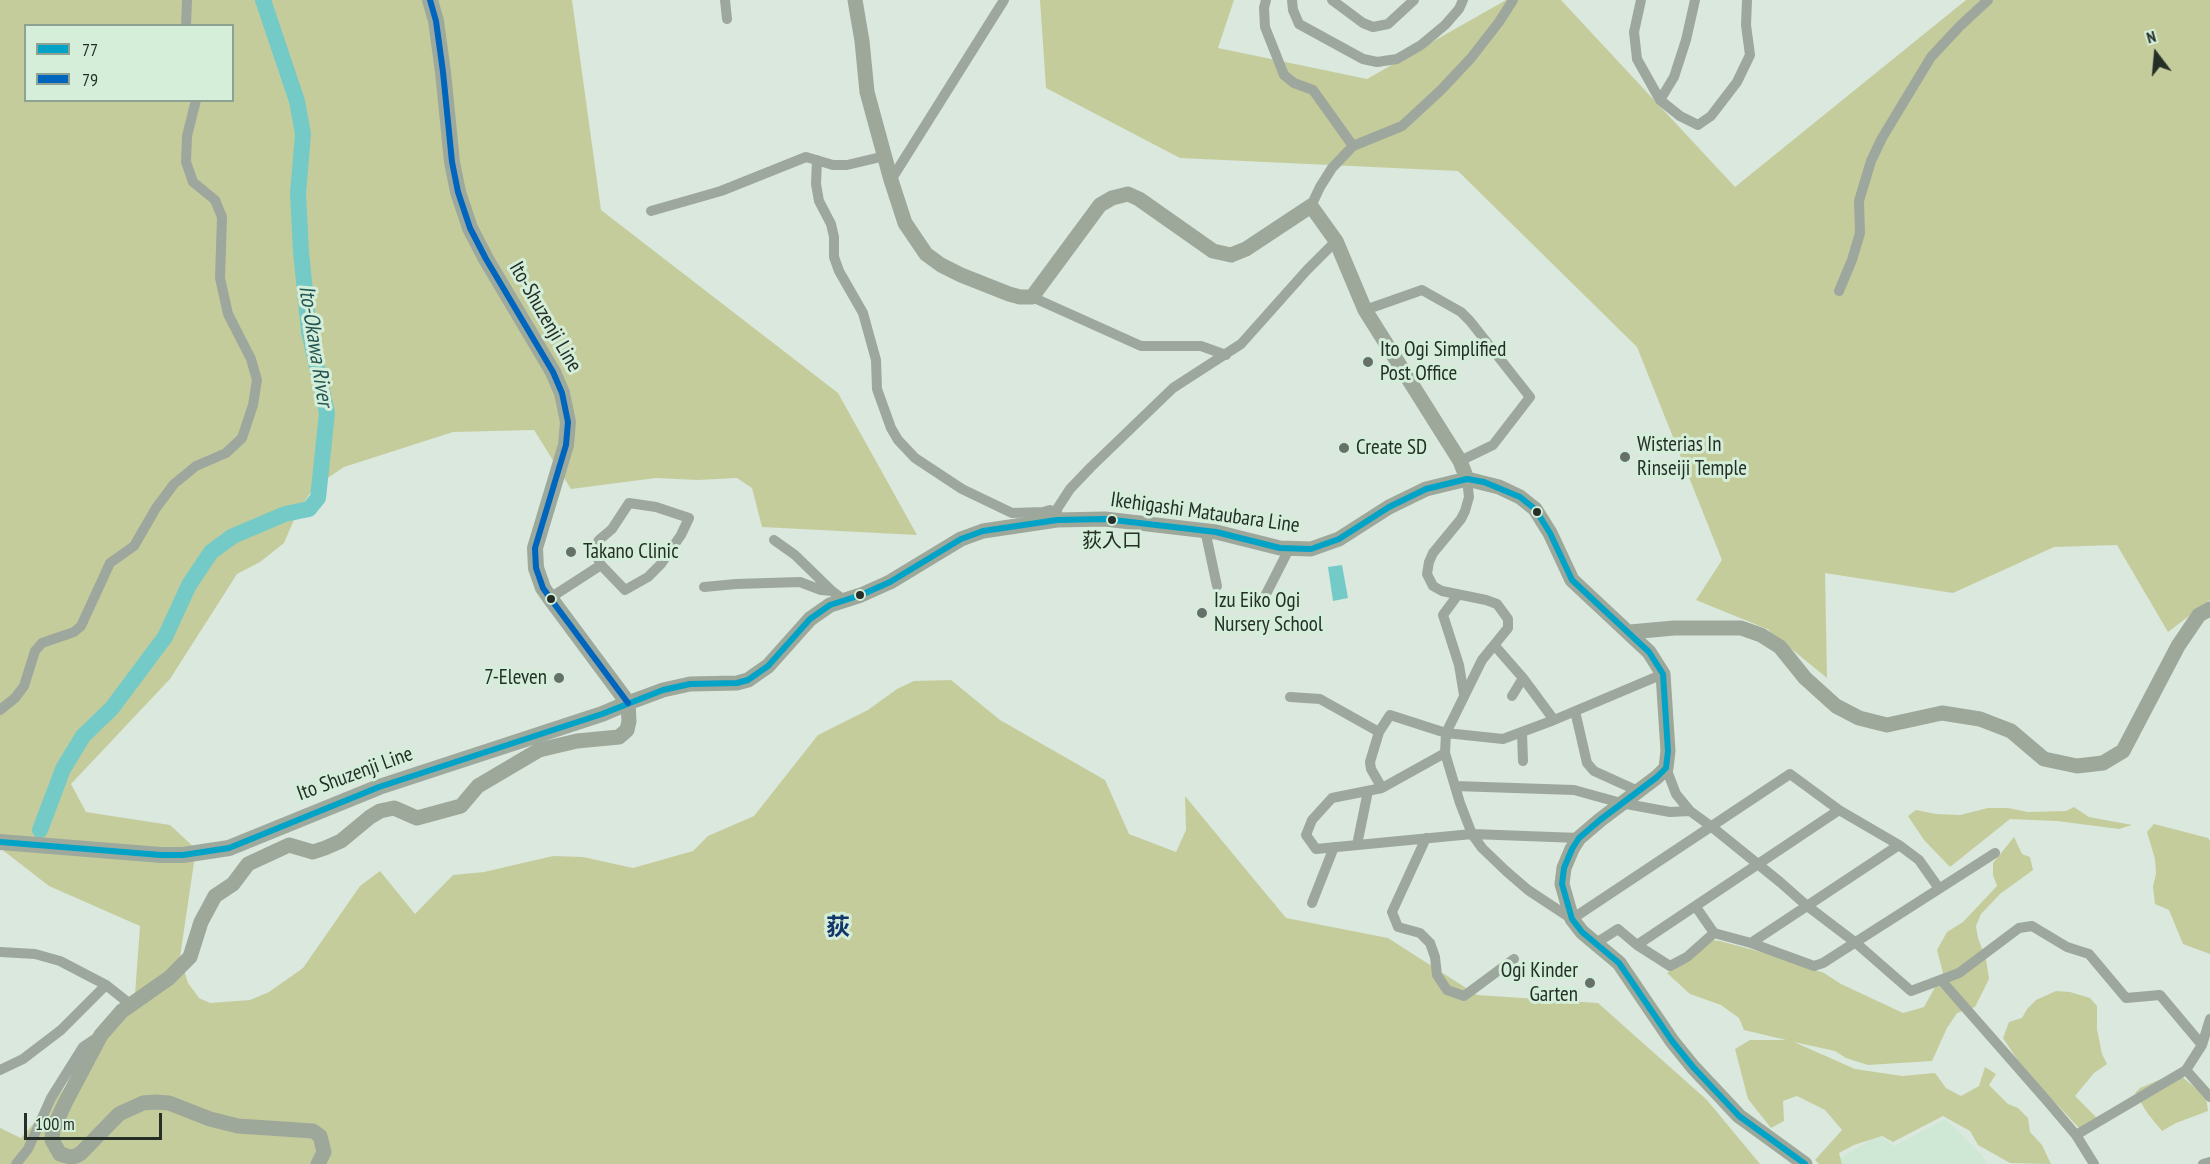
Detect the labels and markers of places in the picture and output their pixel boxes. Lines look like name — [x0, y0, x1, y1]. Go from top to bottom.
place label: Ito Ogi Simplified Post Office — [1380, 337, 1506, 387]
marker: Ito Ogi Simplified Post Office — [1361, 355, 1375, 369]
place label: Wisterias In Rinseiji Temple — [1637, 432, 1747, 482]
place label: Create SD — [1356, 435, 1427, 461]
marker: Create SD — [1337, 441, 1351, 455]
marker: Wisterias In Rinseiji Temple — [1618, 450, 1632, 464]
unlabelled marker — [1531, 506, 1543, 518]
marker: 荻入口 — [1106, 514, 1118, 526]
place label: 荻入口 — [1082, 529, 1142, 553]
place label: Takano Clinic — [583, 539, 679, 565]
marker: Takano Clinic — [564, 545, 578, 559]
place label: Izu Eiko Ogi Nursery School — [1214, 588, 1323, 638]
unlabelled marker — [854, 589, 866, 601]
unlabelled marker — [545, 593, 557, 605]
marker: Izu Eiko Ogi Nursery School — [1195, 606, 1209, 620]
place label: 7-Eleven — [484, 665, 547, 691]
marker: 7-Eleven — [552, 671, 566, 685]
place label: Ogi Kinder Garten — [1501, 958, 1578, 1008]
marker: Ogi Kinder Garten — [1583, 976, 1597, 990]

